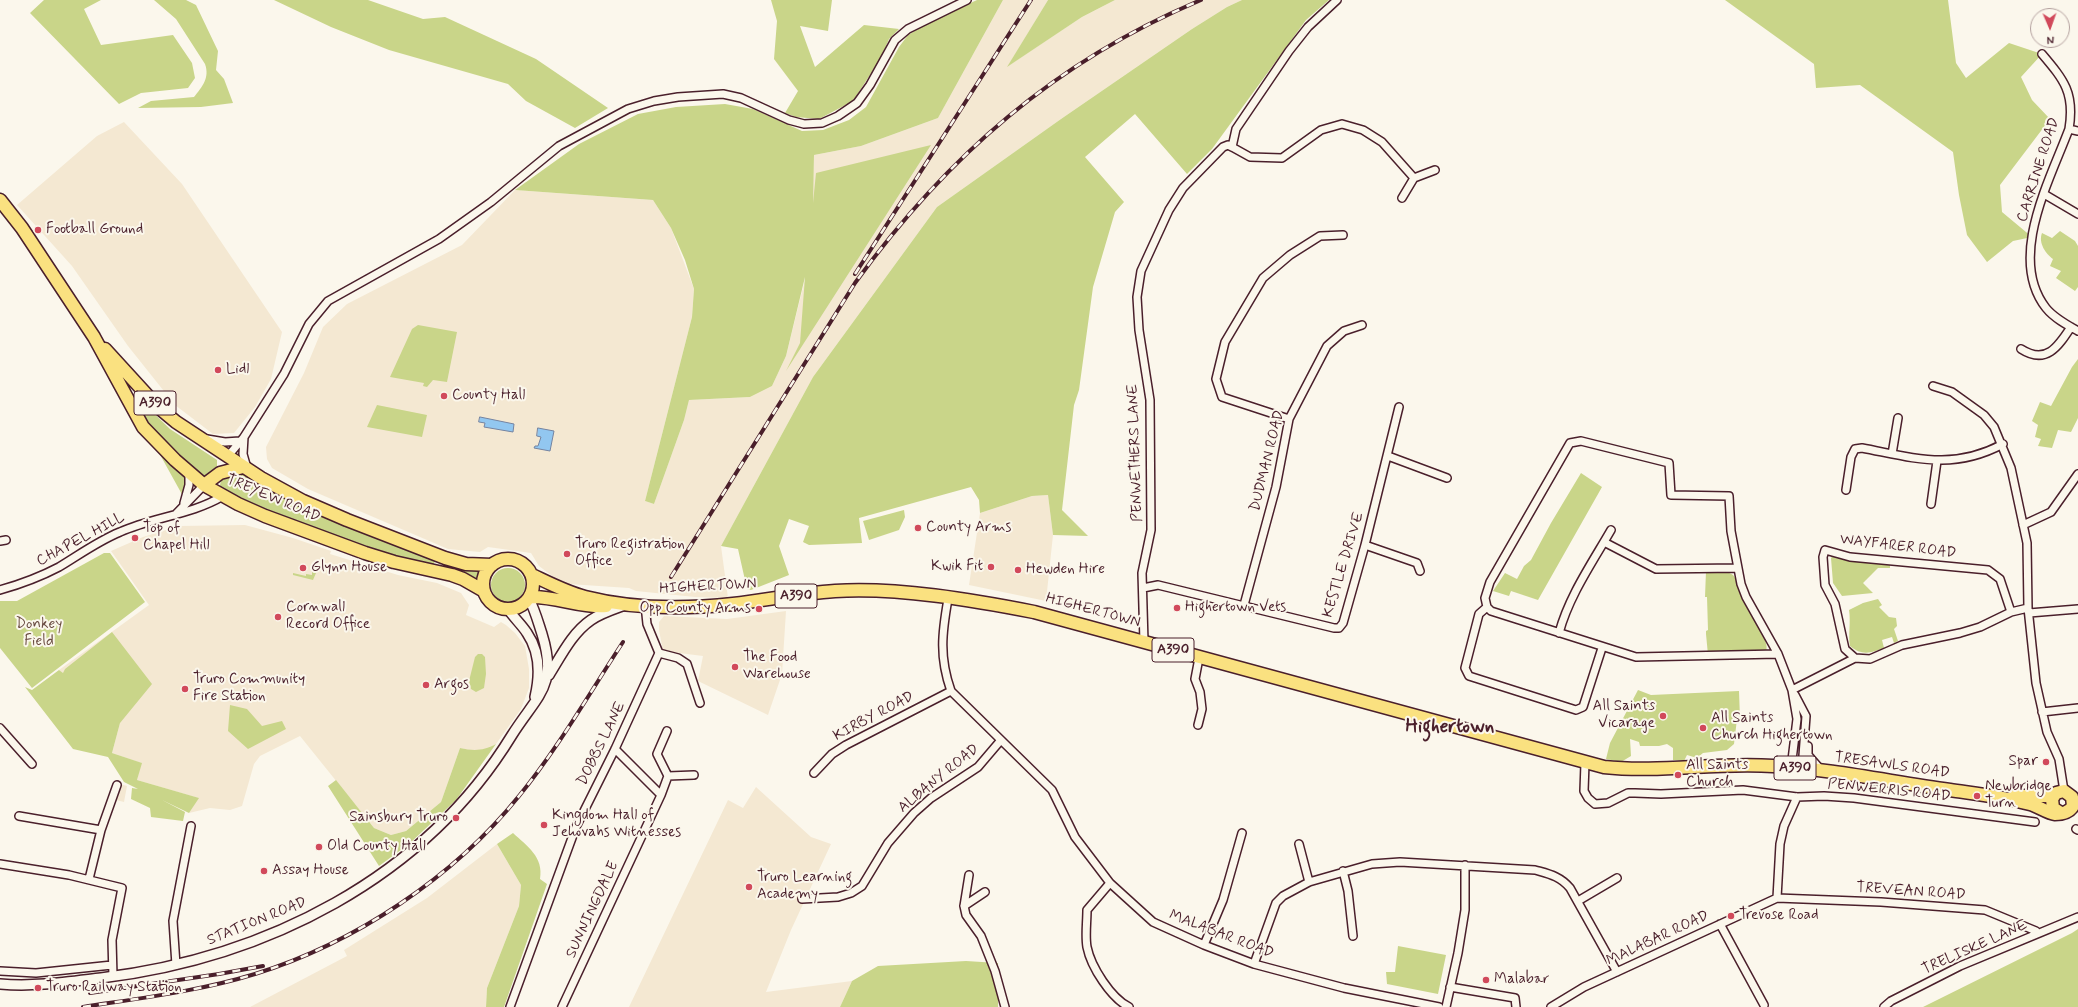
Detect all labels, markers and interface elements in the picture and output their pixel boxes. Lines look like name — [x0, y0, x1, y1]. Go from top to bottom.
north arrow — [2030, 8, 2070, 48]
text: N — [2046, 32, 2054, 46]
street label: CARRINE ROAD — [2014, 116, 2064, 224]
place label: Football Ground — [46, 221, 143, 239]
marker: Football Ground — [33, 225, 43, 235]
place label: Lidl — [226, 361, 249, 379]
marker: Lidl — [213, 365, 223, 375]
street label: PENWETHERS LANE — [1125, 384, 1147, 522]
place label: County Hall — [452, 387, 525, 405]
road number: A390 — [134, 391, 176, 415]
marker: County Hall — [439, 391, 449, 401]
street label: DUDMAN ROAD — [1247, 409, 1289, 513]
street label: TREYEW ROAD — [223, 471, 323, 527]
street label: CHAPEL HILL — [34, 509, 128, 571]
street label: KESTLE DRIVE — [1319, 510, 1369, 620]
place label: County Arms — [926, 519, 1011, 537]
place label: Top of Chapel Hill — [143, 520, 210, 555]
marker: County Arms — [913, 523, 923, 533]
street label: WAYFARER ROAD — [1839, 531, 1957, 563]
marker: Top of Chapel Hill — [130, 533, 140, 543]
place label: Truro Registration Office — [575, 536, 685, 571]
marker: Truro Registration Office — [562, 549, 572, 559]
place label: Kwik Fit — [931, 558, 983, 576]
place label: Glynn House — [311, 559, 387, 577]
place label: Hewden Hire — [1026, 561, 1105, 579]
marker: Kwik Fit — [986, 562, 996, 572]
marker: Glynn House — [298, 563, 308, 573]
marker: Hewden Hire — [1013, 565, 1023, 575]
street label: HIGHERTOWN — [659, 575, 757, 599]
road number: A390 — [775, 584, 817, 608]
street label: HIGHERTOWN — [1044, 590, 1142, 632]
place label: Cornwall Record Office — [286, 599, 370, 634]
place label: Highertown Vets — [1185, 599, 1286, 617]
place label: Opp County Arms — [639, 600, 751, 618]
marker: Highertown Vets — [1172, 603, 1182, 613]
marker: Opp County Arms — [754, 604, 764, 614]
marker: Cornwall Record Office — [273, 612, 283, 622]
park label: Donkey Field — [16, 616, 62, 651]
road number: A390 — [1152, 638, 1194, 662]
place label: The Food Warehouse — [743, 649, 811, 684]
marker: The Food Warehouse — [730, 662, 740, 672]
place label: Truro Community Fire Station — [193, 671, 305, 706]
place label: Argos — [434, 676, 469, 694]
marker: Argos — [421, 680, 431, 690]
marker: Truro Community Fire Station — [180, 684, 190, 694]
street label: KIRBY ROAD — [831, 688, 917, 746]
place label: All Saints Vicarage — [1593, 698, 1655, 733]
street label: DOBBS LANE — [574, 699, 630, 789]
place label: All Saints Church Highertown — [1711, 710, 1833, 745]
marker: All Saints Vicarage — [1658, 711, 1668, 721]
district label: Highertown — [1406, 717, 1494, 739]
marker: All Saints Church Highertown — [1698, 723, 1708, 733]
street label: ALBANY ROAD — [895, 741, 983, 817]
street label: TRESAWLS ROAD — [1833, 749, 1951, 783]
place label: Spar — [2008, 753, 2038, 771]
road number: A390 — [1774, 756, 1816, 780]
place label: All Saints Church — [1686, 757, 1748, 792]
marker: Spar — [2041, 757, 2051, 767]
marker: All Saints Church — [1673, 770, 1683, 780]
street label: PENWERRIS ROAD — [1827, 776, 1951, 806]
place label: Newbridge Turn — [1985, 778, 2052, 813]
marker: Newbridge Turn — [1972, 791, 1982, 801]
place label: Kingdom Hall of Jehovahs Witnesses — [552, 807, 681, 842]
place label: Sainsbury Truro — [349, 809, 448, 827]
marker: Sainsbury Truro — [451, 813, 461, 823]
marker: Kingdom Hall of Jehovahs Witnesses — [539, 820, 549, 830]
place label: Old County Hall — [327, 838, 426, 856]
marker: Old County Hall — [314, 842, 324, 852]
street label: SUNNINGDALE — [563, 859, 623, 961]
place label: Assay House — [272, 862, 349, 880]
marker: Assay House — [259, 866, 269, 876]
place label: Truro Learning Academy — [757, 869, 852, 904]
street label: TREVEAN ROAD — [1856, 879, 1966, 905]
marker: Truro Learning Academy — [744, 882, 754, 892]
street label: STATION ROAD — [205, 894, 309, 950]
street label: MALABAR ROAD — [1166, 907, 1276, 963]
street label: MALABAR ROAD — [1604, 907, 1712, 971]
place label: Trevose Road — [1739, 907, 1818, 925]
marker: Trevose Road — [1726, 911, 1736, 921]
street label: TRELISKE LANE — [1919, 917, 2031, 979]
place label: Malabar — [1494, 971, 1549, 989]
marker: Malabar — [1481, 975, 1491, 985]
place label: Truro Railway Station — [46, 979, 182, 997]
marker: Truro Railway Station — [33, 983, 43, 993]

